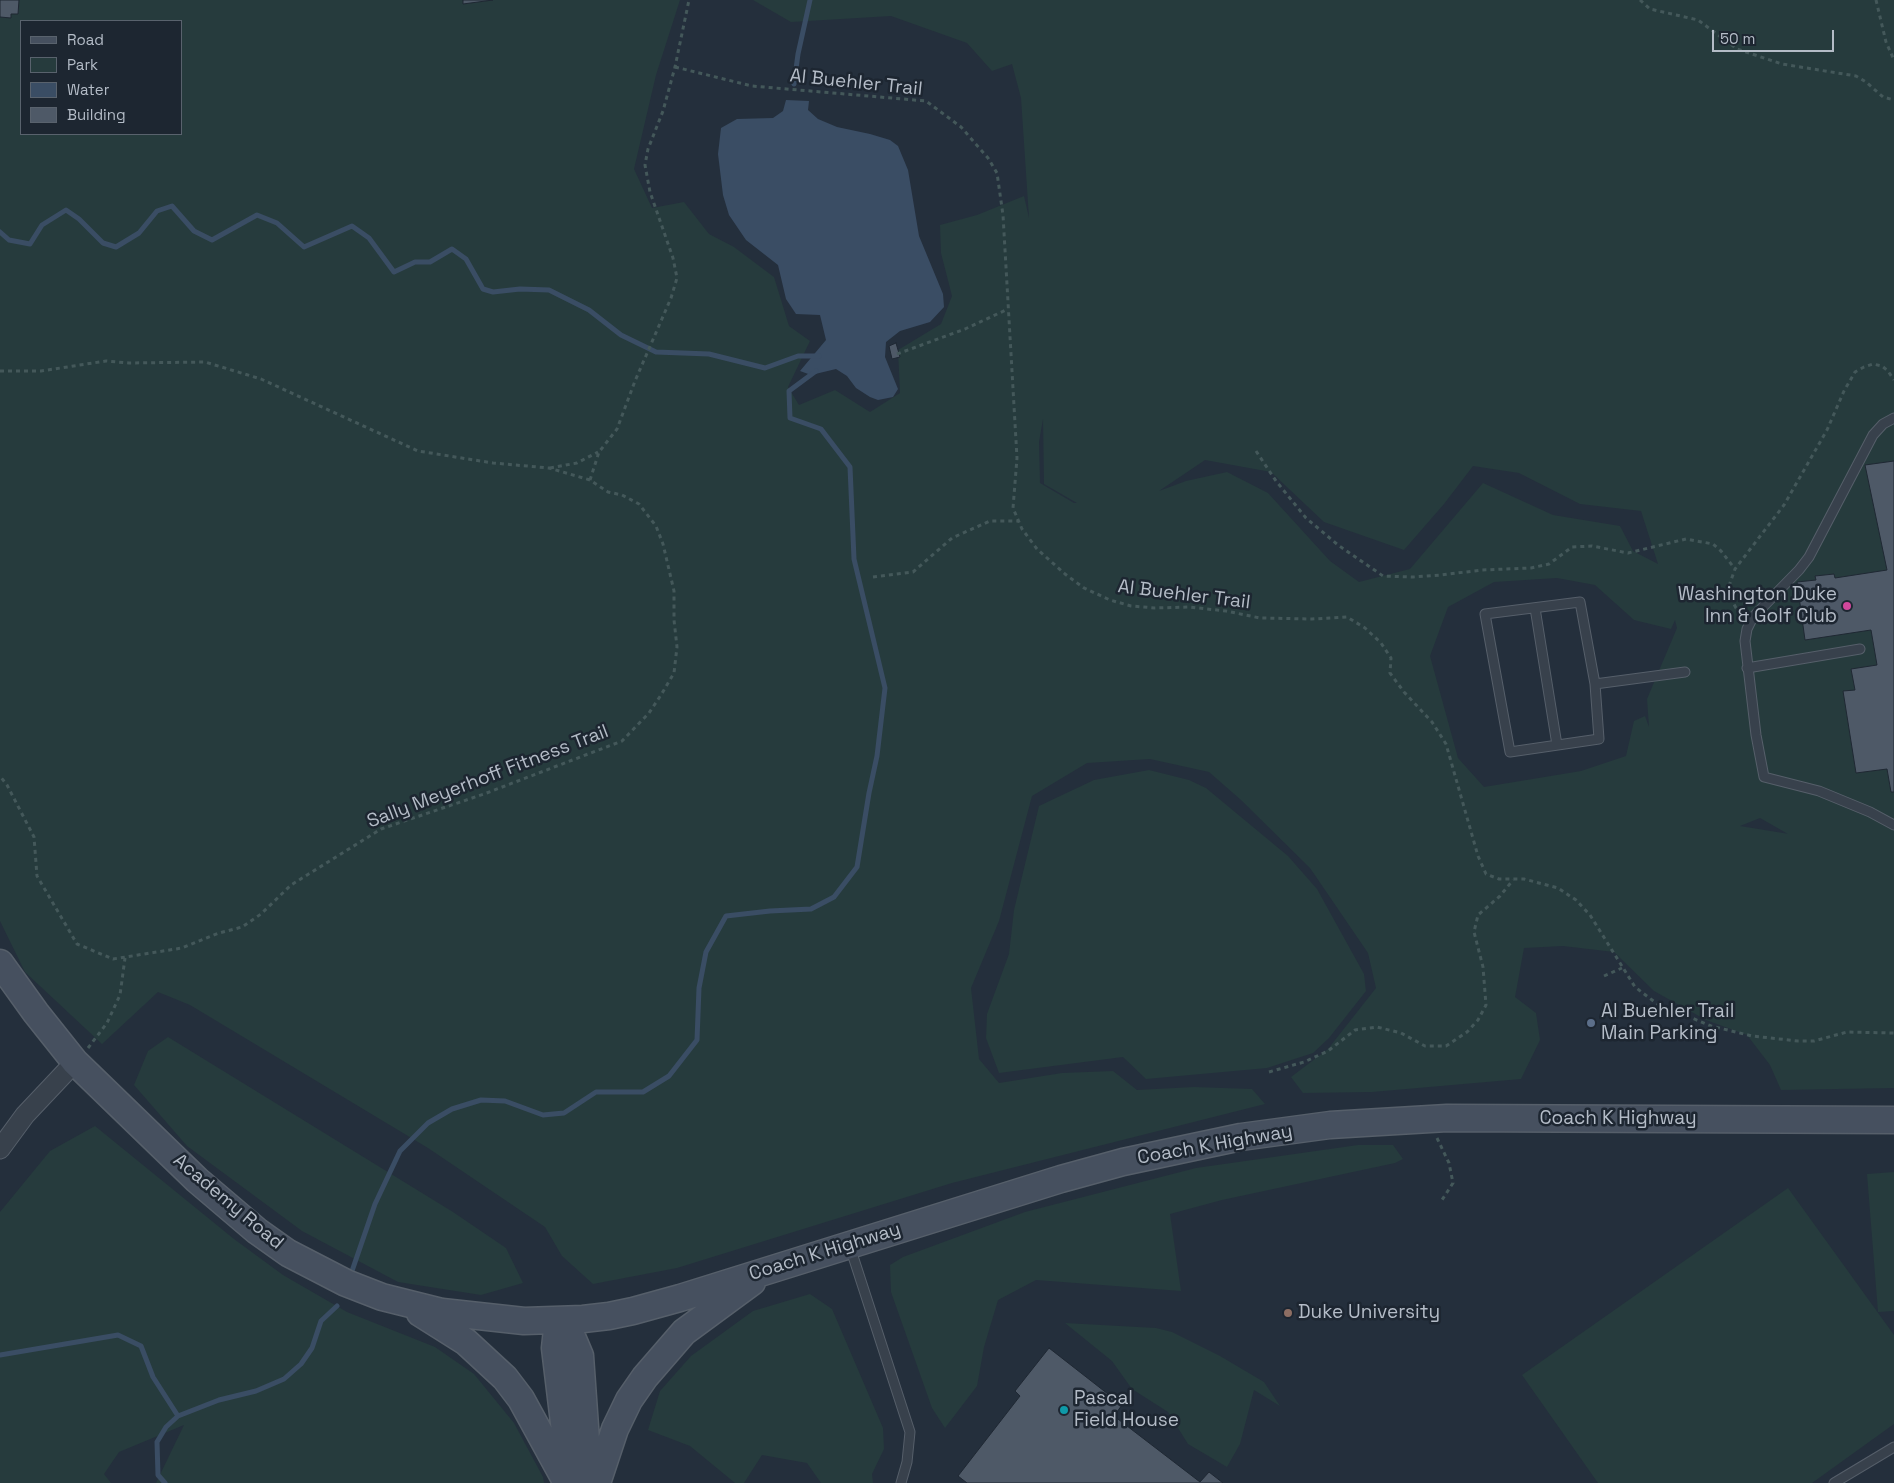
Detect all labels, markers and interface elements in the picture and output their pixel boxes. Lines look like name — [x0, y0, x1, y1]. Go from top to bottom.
legend — [20, 20, 182, 135]
scale bar — [1714, 20, 1836, 52]
text: 50 m — [1720, 29, 1755, 48]
text: Road — [67, 30, 104, 49]
text: Park — [67, 55, 98, 74]
street label: Al Buehler Trail — [789, 65, 923, 101]
text: Water — [67, 80, 109, 99]
text: Building — [67, 105, 126, 124]
street label: Al Buehler Trail — [1116, 576, 1252, 614]
place label: Washington Duke Inn & Golf Club — [1678, 584, 1837, 628]
marker: Washington Duke Inn & Golf Club — [1841, 600, 1853, 612]
street label: Sally Meyerhoff Fitness Trail — [364, 720, 612, 834]
place label: Al Buehler Trail Main Parking — [1601, 1001, 1734, 1045]
marker: Al Buehler Trail Main Parking — [1585, 1017, 1597, 1029]
street label: Coach K Highway — [1539, 1108, 1697, 1130]
street label: Coach K Highway — [1136, 1120, 1294, 1170]
street label: Academy Road — [168, 1149, 288, 1255]
street label: Coach K Highway — [746, 1218, 904, 1286]
place label: Duke University — [1298, 1302, 1440, 1324]
marker: Duke University — [1282, 1307, 1294, 1319]
place label: Pascal Field House — [1074, 1388, 1179, 1432]
marker: Pascal Field House — [1058, 1404, 1070, 1416]

